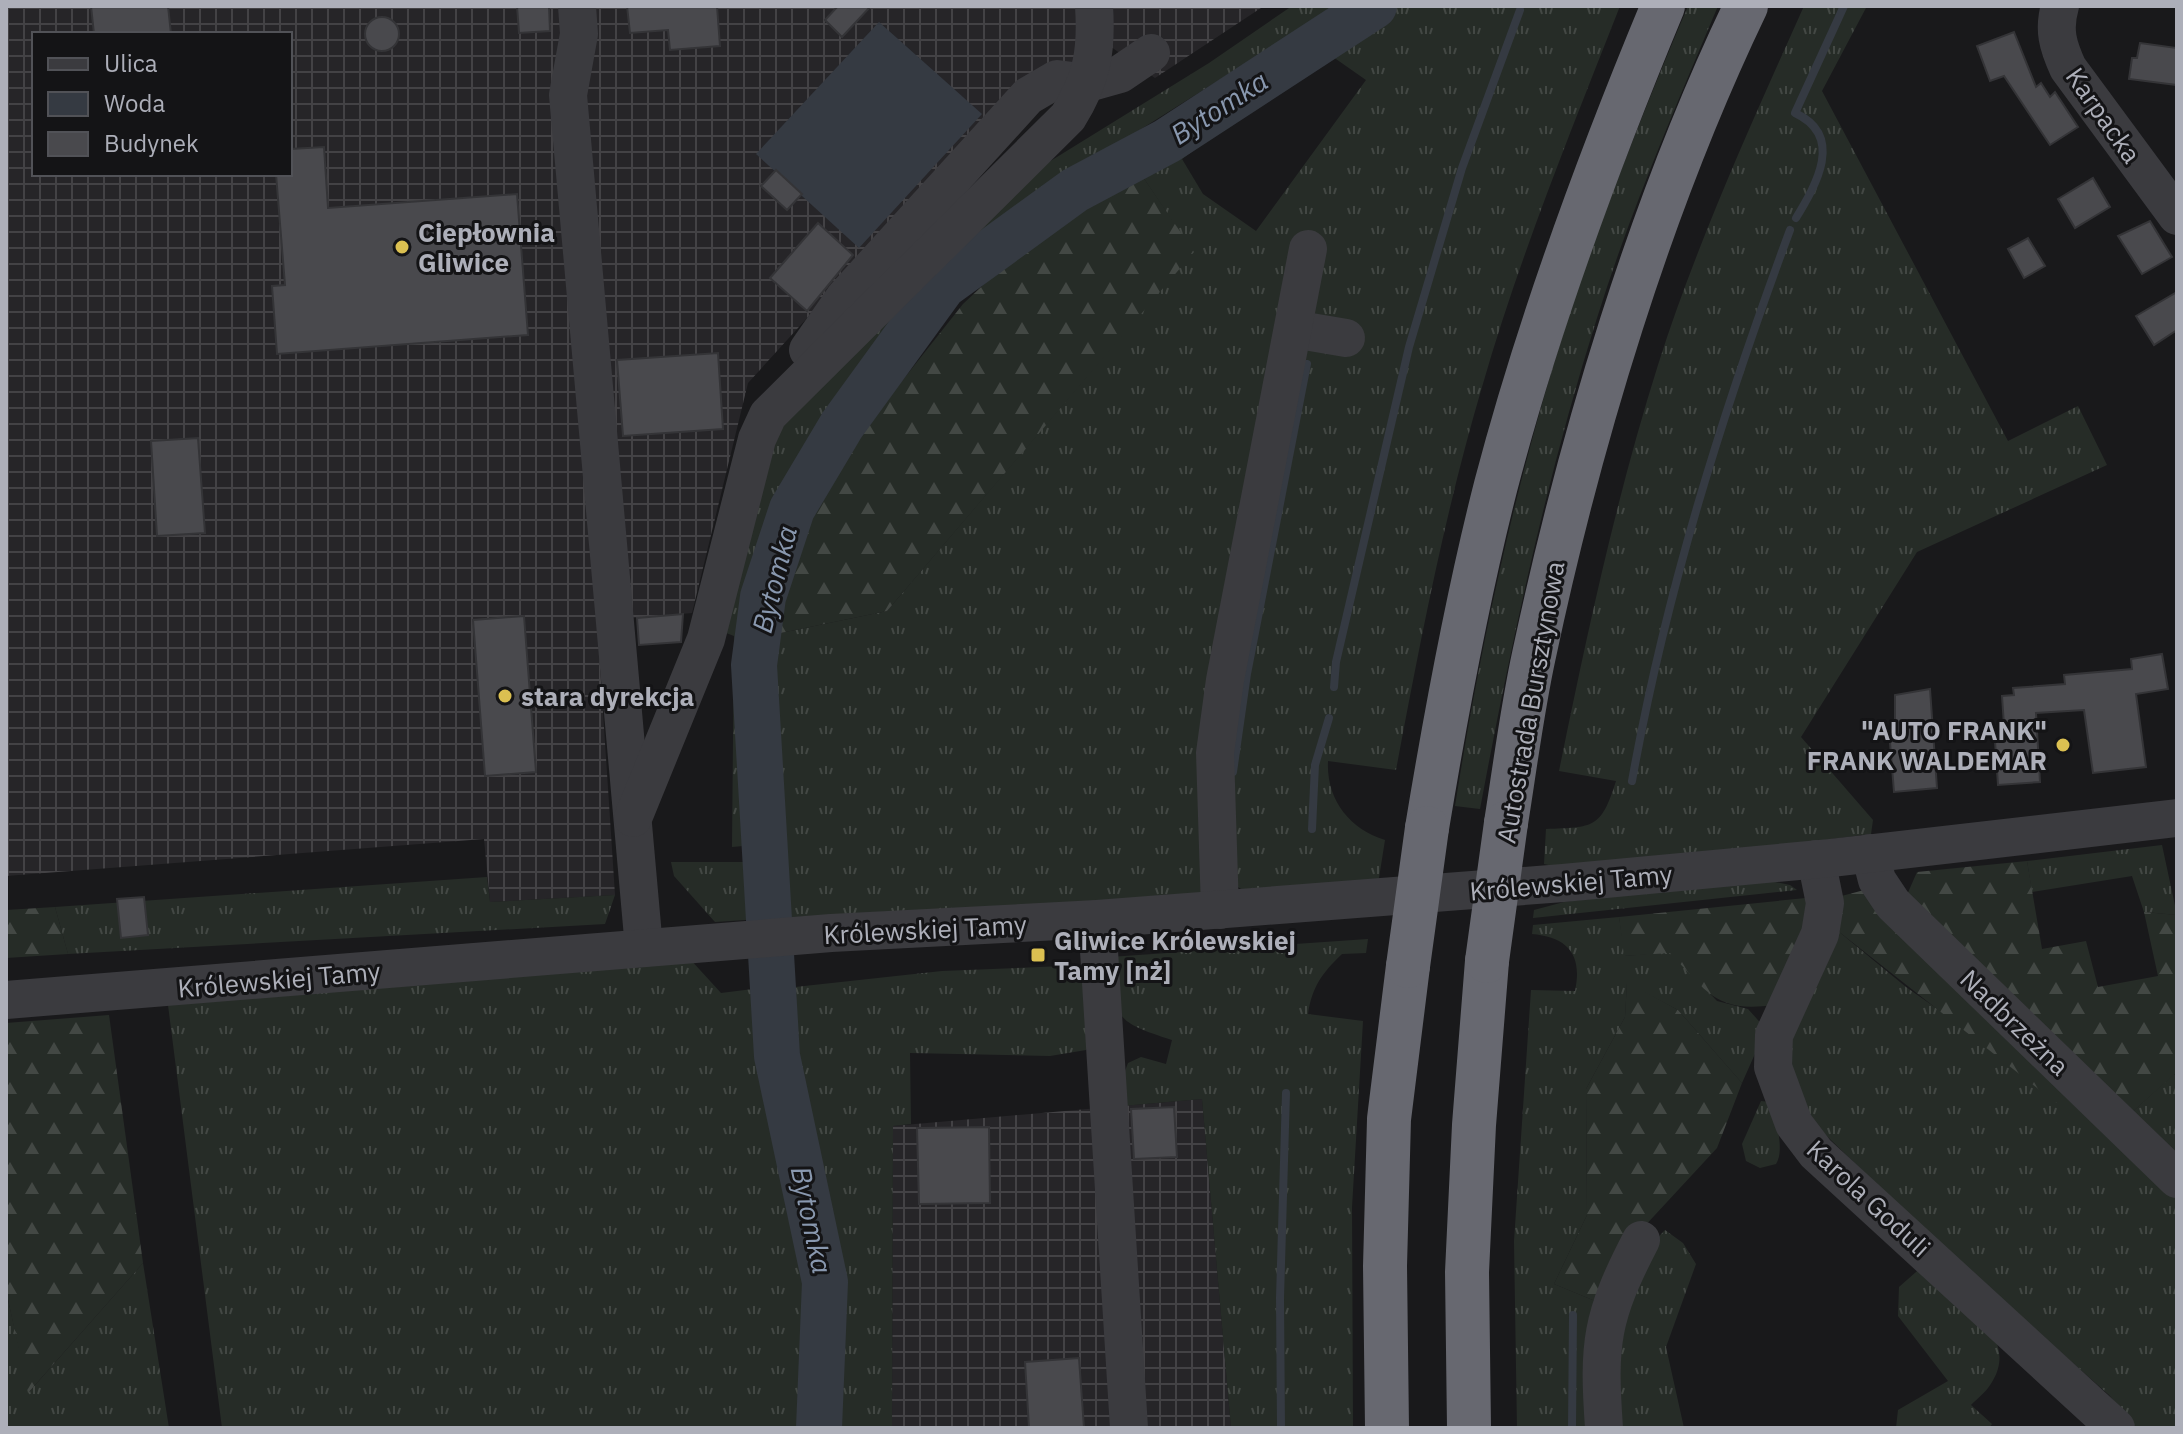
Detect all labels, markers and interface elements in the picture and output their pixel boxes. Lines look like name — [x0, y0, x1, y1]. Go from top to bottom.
legend — [32, 32, 292, 176]
text: Ulica — [104, 47, 158, 79]
street label: Karpacka — [2059, 61, 2149, 169]
water label: Bytomka — [1163, 62, 1275, 152]
text: Woda — [104, 87, 165, 119]
text: Budynek — [104, 127, 199, 159]
place label: Ciepłownia Gliwice — [418, 215, 555, 279]
marker: Ciepłownia Gliwice — [393, 238, 411, 256]
water label: Bytomka — [743, 522, 805, 636]
street label: Autostrada Bursztynowa — [1488, 558, 1572, 846]
place label: stara dyrekcja — [521, 679, 695, 713]
marker: stara dyrekcja — [496, 687, 514, 705]
place label: "AUTO FRANK" FRANK WALDEMAR — [1807, 713, 2047, 777]
marker: "AUTO FRANK" FRANK WALDEMAR — [2054, 736, 2072, 754]
street label: Królewskiej Tamy — [1468, 856, 1674, 908]
street label: Królewskiej Tamy — [822, 907, 1028, 951]
place label: Gliwice Królewskiej Tamy [nż] — [1054, 923, 1296, 987]
marker: Gliwice Królewskiej Tamy [nż] — [1029, 946, 1047, 964]
street label: Królewskiej Tamy — [176, 953, 382, 1005]
street label: Nadbrzeżna — [1953, 962, 2077, 1082]
street label: Karola Goduli — [1800, 1132, 1938, 1264]
water label: Bytomka — [783, 1163, 841, 1277]

